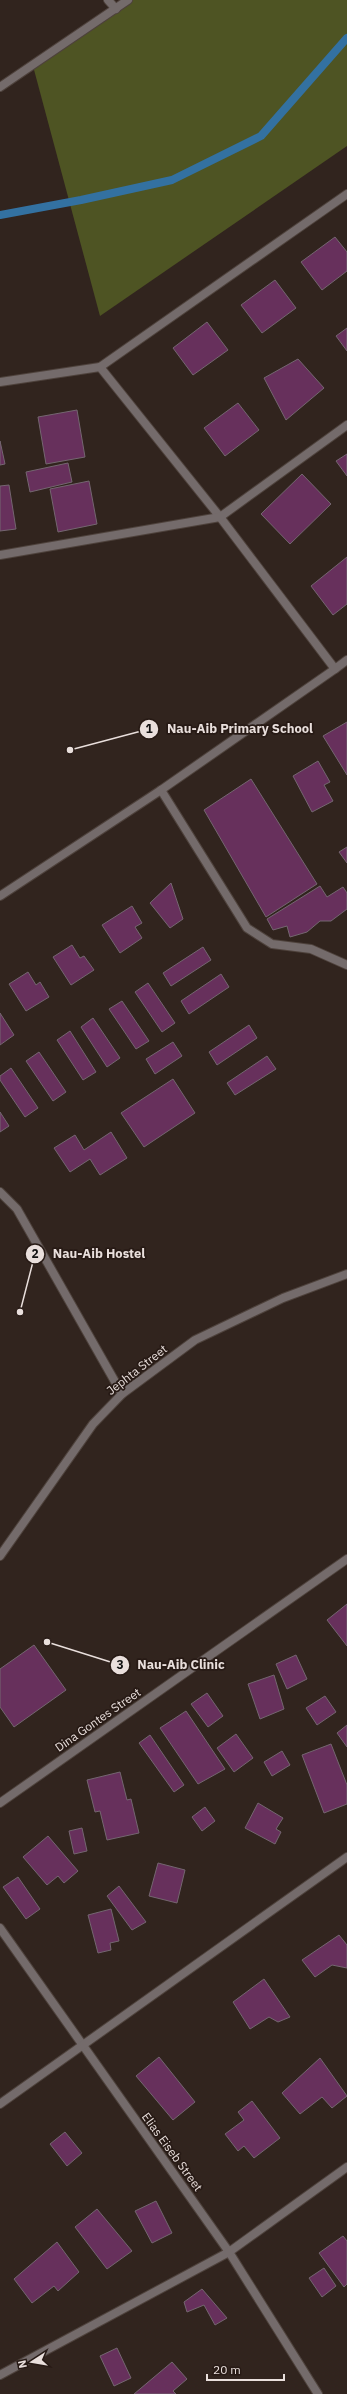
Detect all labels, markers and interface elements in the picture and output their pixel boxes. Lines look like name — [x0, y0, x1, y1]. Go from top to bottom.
callout: Nau-Aib Primary School — [139, 716, 321, 741]
text: Nau-Aib Primary School — [167, 720, 313, 737]
text: 1 — [145, 721, 153, 736]
callout: Nau-Aib Hostel — [25, 1241, 154, 1266]
text: Nau-Aib Hostel — [53, 1245, 145, 1262]
text: 2 — [31, 1246, 39, 1261]
street label: Jephta Street — [103, 1341, 170, 1398]
callout: Nau-Aib Clinic — [110, 1652, 233, 1677]
text: Nau-Aib Clinic — [137, 1656, 225, 1673]
text: 3 — [116, 1657, 124, 1672]
street label: Dina Gontes Street — [52, 1684, 144, 1755]
street label: Elias Eiseb Street — [139, 2109, 206, 2194]
north arrow — [12, 2342, 52, 2382]
scale bar — [207, 2356, 284, 2382]
text: N — [15, 2359, 30, 2369]
text: 20 m — [213, 2362, 241, 2377]

